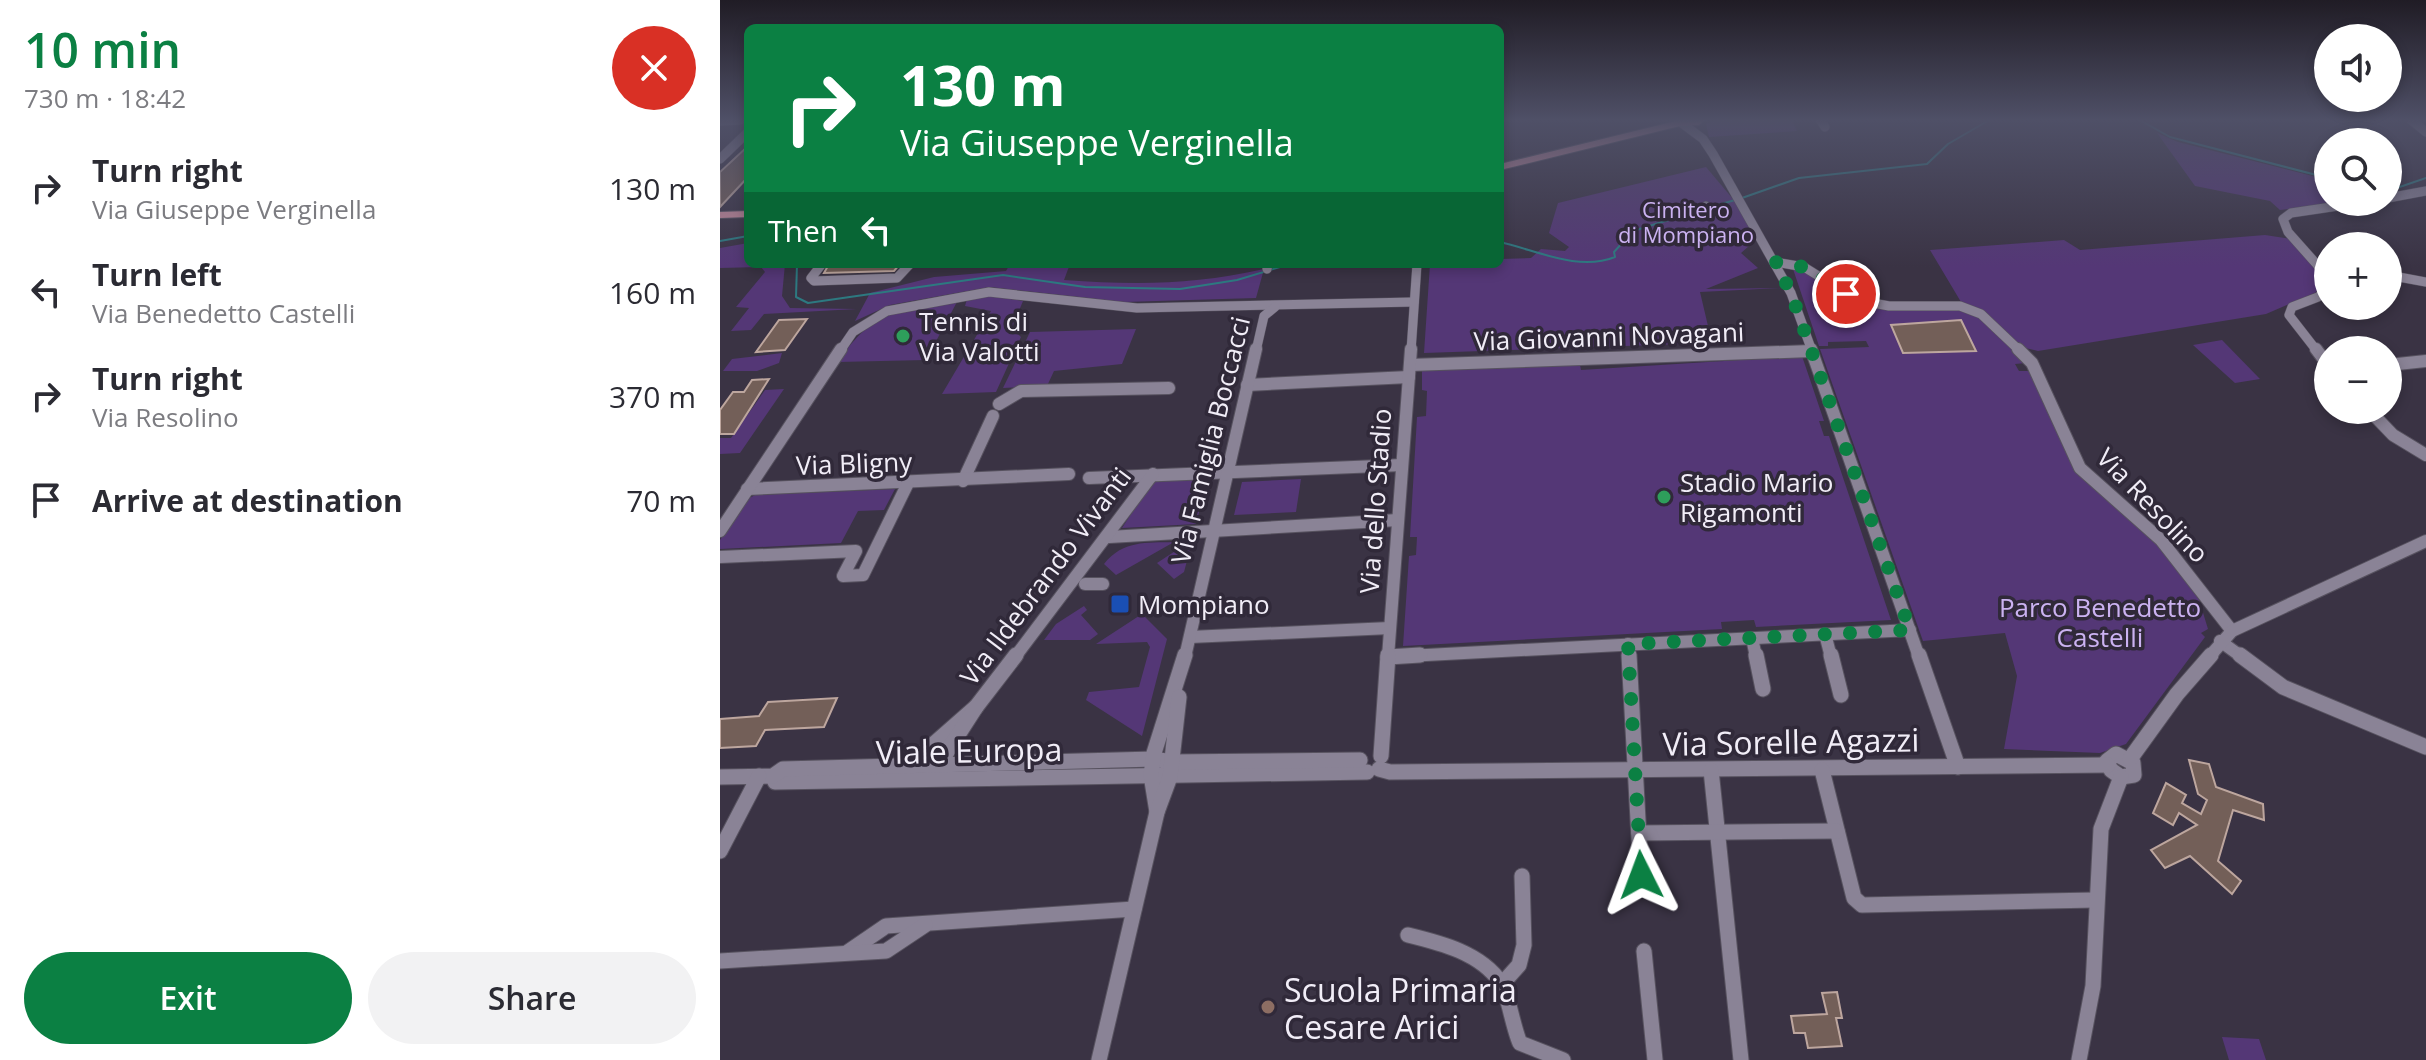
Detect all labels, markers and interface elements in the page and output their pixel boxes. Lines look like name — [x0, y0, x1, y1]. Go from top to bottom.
text: 10 min — [24, 17, 181, 82]
map controls — [2314, 24, 2402, 424]
button: sound — [2314, 24, 2402, 112]
button: close — [612, 26, 696, 110]
text: 130 m — [900, 46, 1066, 122]
icon: right — [768, 56, 872, 160]
text: 730 m · 18:42 — [24, 80, 186, 116]
text: Via Giuseppe Verginella — [900, 118, 1294, 167]
button: search — [2314, 128, 2402, 216]
text: Turn right — [92, 150, 243, 191]
icon: right — [24, 166, 68, 210]
text: 130 m — [609, 168, 696, 209]
text: Via Giuseppe Verginella — [92, 191, 376, 227]
park label: Cimitero di Mompiano — [1618, 194, 1754, 249]
icon: left — [854, 208, 898, 252]
text: Then — [768, 210, 838, 251]
button: + — [2314, 232, 2402, 320]
text: Turn left — [92, 254, 222, 295]
pin — [1812, 260, 1880, 328]
icon: left — [24, 270, 68, 314]
text: 160 m — [609, 272, 696, 313]
icon: arrive — [1824, 272, 1868, 316]
text: Via Benedetto Castelli — [92, 295, 355, 331]
place label: Tennis di Via Valotti — [919, 303, 1040, 369]
street label: Via Famiglia Boccacci — [1162, 313, 1258, 567]
street label: Via Giovanni Novagani — [1473, 313, 1745, 359]
marker: Tennis di Via Valotti — [894, 327, 912, 345]
button: − — [2314, 336, 2402, 424]
text: Turn right — [92, 358, 243, 399]
icon: right — [24, 374, 68, 418]
text: 370 m — [609, 376, 696, 417]
text: Via Resolino — [92, 399, 239, 435]
street label: Via dello Stadio — [1351, 407, 1399, 595]
street label: Via Resolino — [2089, 440, 2217, 570]
street label: Via Bligny — [795, 443, 914, 483]
street label: Via Ildebrando Vivanti — [951, 460, 1139, 692]
place label: Stadio Mario Rigamonti — [1680, 464, 1834, 530]
icon: arrive — [24, 478, 68, 522]
text: Arrive at destination — [92, 480, 403, 521]
text: 70 m — [626, 480, 696, 521]
marker: Stadio Mario Rigamonti — [1655, 488, 1673, 506]
place label: Mompiano — [1138, 586, 1270, 622]
park label: Parco Benedetto Castelli — [1999, 589, 2201, 655]
marker: Mompiano — [1109, 593, 1131, 615]
street label: Via Sorelle Agazzi — [1662, 717, 1920, 765]
street label: Viale Europa — [875, 727, 1063, 773]
position arrow — [1599, 833, 1683, 917]
button: Exit — [24, 952, 352, 1044]
button: Share — [368, 952, 696, 1044]
place label: Scuola Primaria Cesare Arici — [1284, 968, 1517, 1048]
marker: Scuola Primaria Cesare Arici — [1259, 998, 1277, 1016]

